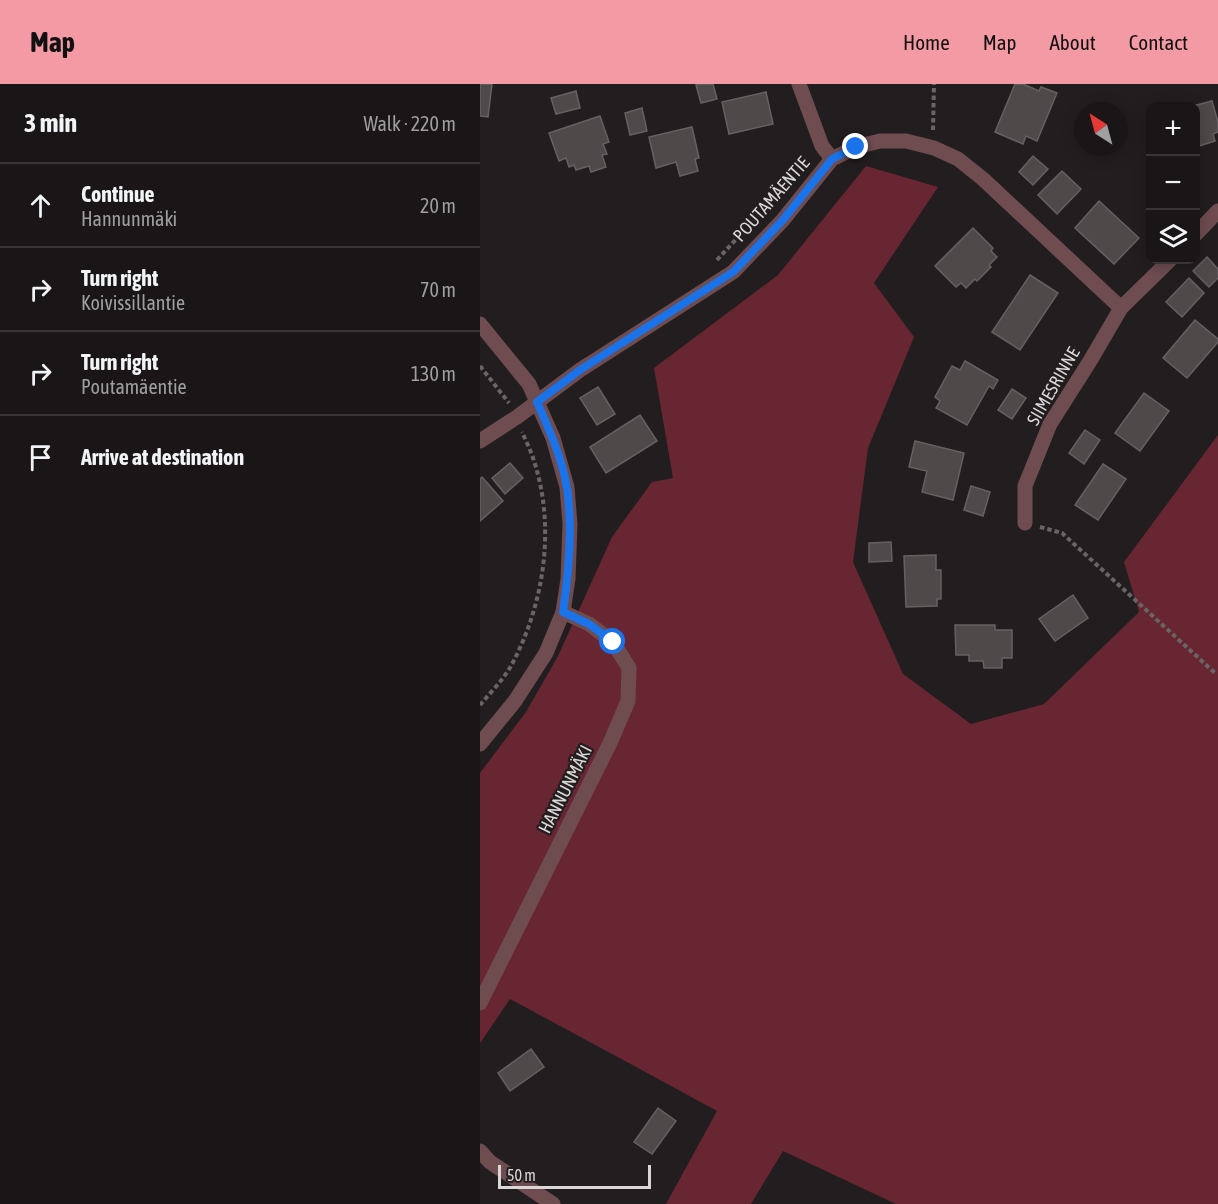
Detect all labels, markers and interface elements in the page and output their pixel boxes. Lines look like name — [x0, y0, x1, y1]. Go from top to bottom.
text: Map — [30, 26, 75, 58]
text: Home — [903, 30, 950, 54]
text: Map — [983, 30, 1017, 54]
text: About — [1050, 30, 1096, 54]
text: Contact — [1129, 30, 1188, 54]
north arrow — [1074, 102, 1128, 156]
map controls — [1146, 102, 1200, 264]
button: + — [1146, 102, 1200, 156]
text: 3 min — [24, 108, 77, 138]
text: Walk · 220 m — [364, 112, 456, 135]
route end — [842, 133, 868, 159]
street label: POUTAMÄENTIE — [729, 152, 814, 246]
button: − — [1146, 156, 1200, 210]
text: Continue — [81, 181, 155, 207]
icon: ahead — [24, 189, 57, 222]
text: 20 m — [420, 194, 456, 217]
text: Hannunmäki — [81, 207, 177, 230]
button: layers — [1146, 210, 1200, 264]
text: Turn right — [81, 265, 158, 291]
icon: right — [24, 273, 57, 306]
text: 70 m — [420, 278, 456, 301]
text: Koivissillantie — [81, 291, 185, 314]
street label: SIIMESRINNE — [1022, 343, 1084, 429]
text: Turn right — [81, 349, 158, 375]
icon: right — [24, 357, 57, 390]
text: 130 m — [411, 362, 456, 385]
text: Poutamäentie — [81, 375, 187, 398]
icon: arrive — [24, 441, 57, 474]
text: Arrive at destination — [81, 444, 244, 470]
route start — [599, 628, 625, 654]
street label: HANNUNMÄKI — [534, 741, 596, 837]
scale bar — [498, 1162, 651, 1190]
text: 50 m — [507, 1166, 536, 1184]

